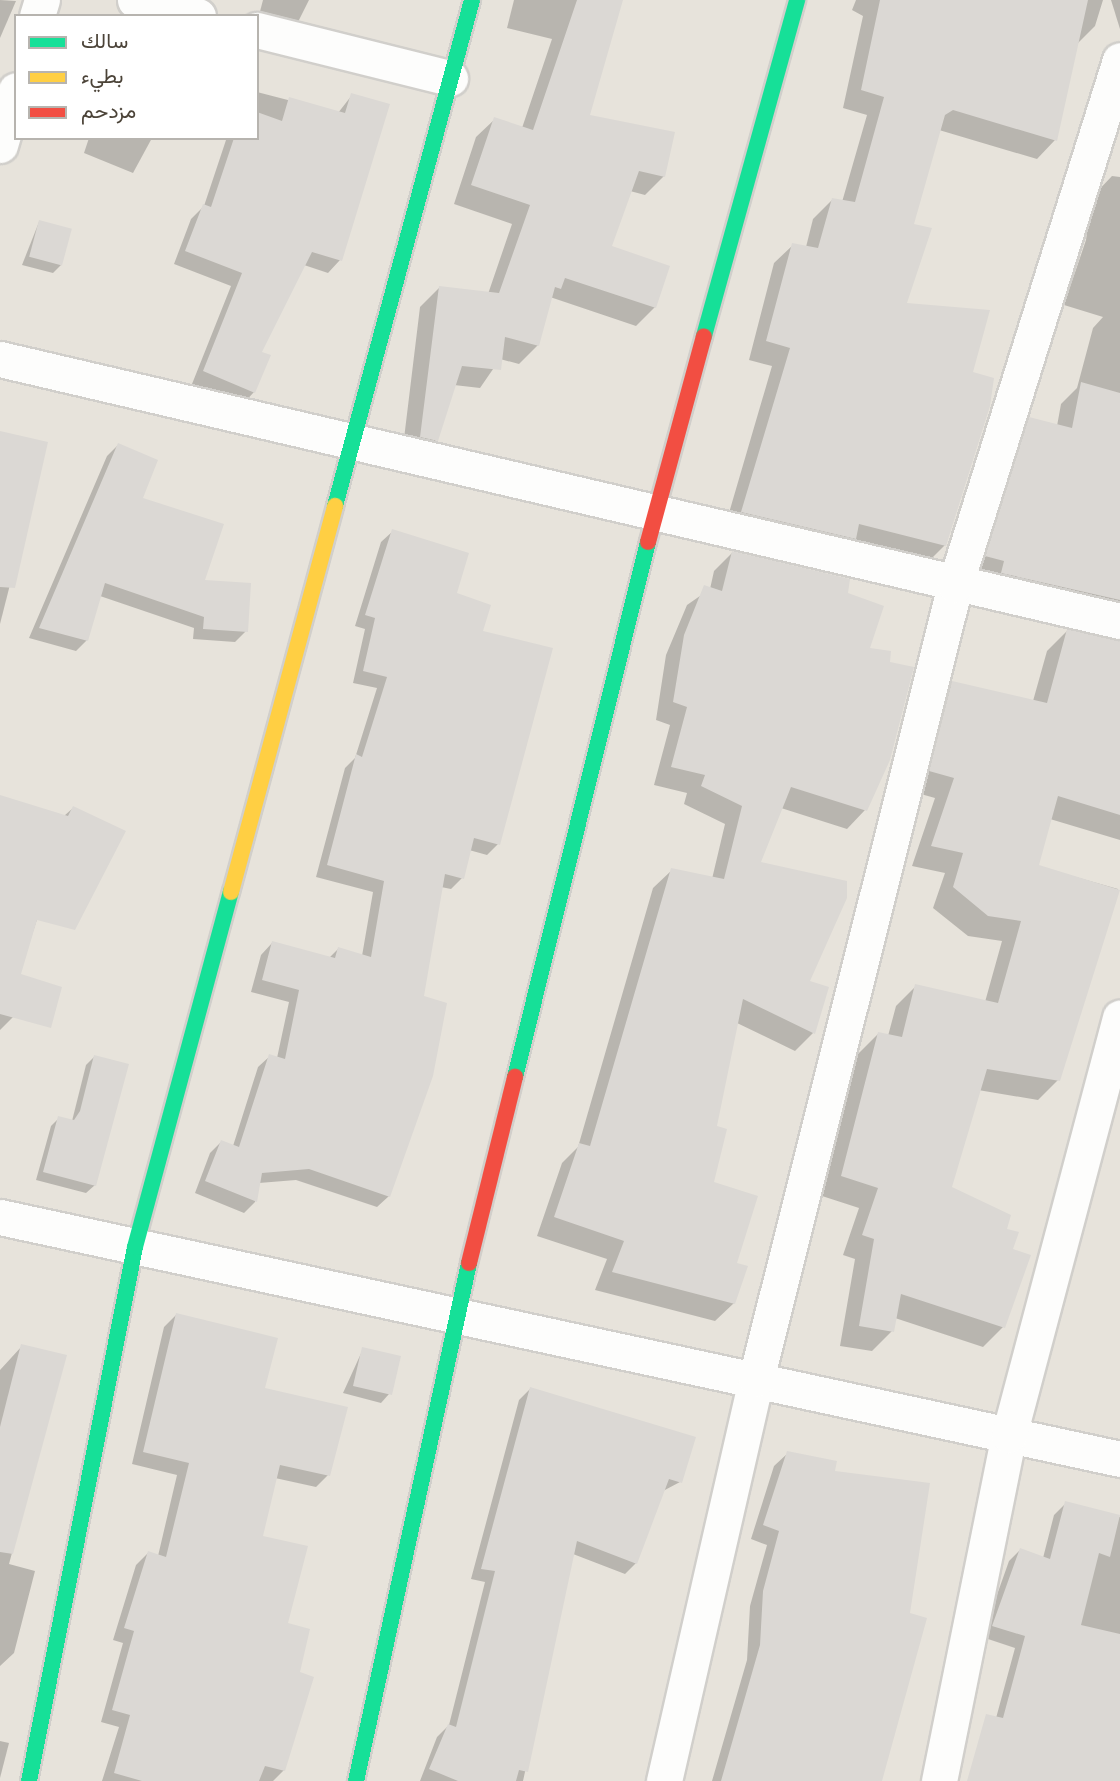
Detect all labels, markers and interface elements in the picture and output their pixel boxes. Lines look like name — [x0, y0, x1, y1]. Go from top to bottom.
legend — [14, 14, 259, 140]
text: سالك — [81, 28, 128, 53]
text: بطيء — [81, 63, 124, 88]
text: مزدحم — [81, 98, 136, 123]

